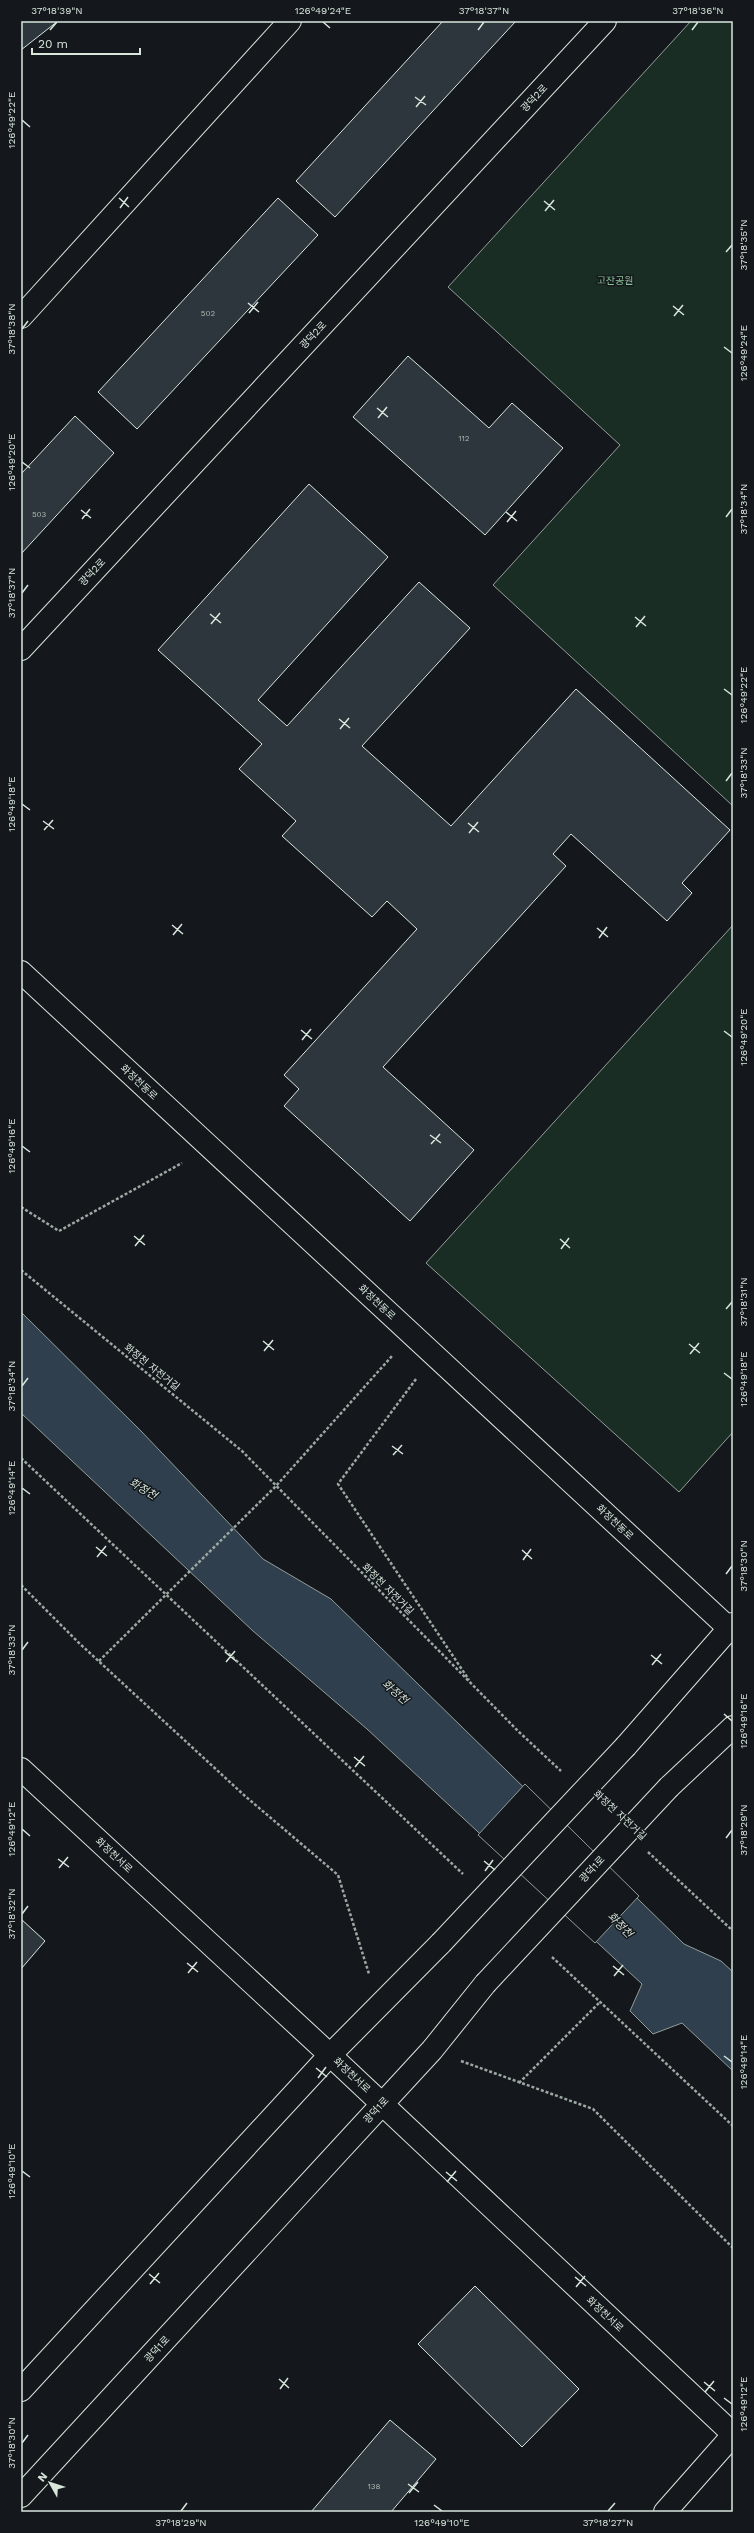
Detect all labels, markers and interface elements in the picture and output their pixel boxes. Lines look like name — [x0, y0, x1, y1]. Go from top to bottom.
text: 37°18'39"N — [31, 5, 83, 16]
text: 126°49'24"E — [295, 5, 351, 16]
text: 37°18'37"N — [459, 5, 509, 16]
text: 37°18'36"N — [672, 5, 724, 16]
scale bar — [32, 30, 140, 56]
text: 20 m — [38, 37, 68, 51]
street label: 광덕2로 — [519, 82, 549, 114]
text: 126°49'22"E — [6, 92, 17, 148]
text: 37°18'35"N — [738, 219, 749, 271]
park label: 고잔공원 — [597, 275, 633, 286]
text: 37°18'38"N — [6, 303, 17, 355]
house number: 502 — [201, 309, 215, 318]
street label: 광덕2로 — [298, 319, 328, 351]
text: 126°49'24"E — [738, 325, 749, 381]
text: 126°49'20"E — [6, 433, 17, 491]
house number: 112 — [459, 434, 470, 443]
text: 37°18'34"N — [738, 484, 749, 534]
house number: 503 — [32, 510, 46, 519]
street label: 광덕2로 — [77, 556, 107, 588]
text: 37°18'37"N — [6, 568, 17, 618]
text: 126°49'22"E — [738, 667, 749, 723]
text: 37°18'33"N — [738, 747, 749, 799]
text: 126°49'18"E — [6, 776, 17, 832]
text: 126°49'20"E — [738, 1008, 749, 1066]
street label: 화정천동로 — [118, 1062, 160, 1102]
text: 126°49'16"E — [6, 1118, 17, 1174]
text: 37°18'31"N — [738, 1277, 749, 1327]
street label: 화정천동로 — [356, 1282, 398, 1322]
street label: 화정천 자전거길 — [122, 1341, 182, 1393]
text: 126°49'18"E — [738, 1351, 749, 1407]
text: 37°18'34"N — [6, 1361, 17, 1411]
text: 126°49'14"E — [6, 1461, 17, 1515]
water label: 화정천 — [127, 1476, 161, 1503]
street label: 화정천동로 — [594, 1502, 636, 1542]
text: 37°18'30"N — [738, 1540, 749, 1592]
street label: 화정천 자전거길 — [360, 1561, 416, 1617]
text: 37°18'33"N — [6, 1624, 17, 1676]
water label: 화정천 — [379, 1677, 412, 1708]
text: 126°49'16"E — [738, 1693, 749, 1749]
street label: 화정천 자전거길 — [591, 1788, 649, 1842]
text: 126°49'12"E — [6, 1802, 17, 1856]
text: 37°18'29"N — [738, 1804, 749, 1856]
street label: 화정천서로 — [93, 1835, 135, 1875]
street label: 광덕1로 — [577, 1854, 607, 1884]
text: 37°18'32"N — [6, 1888, 17, 1940]
water label: 화정천 — [605, 1910, 637, 1942]
text: 126°49'14"E — [738, 2035, 749, 2089]
street label: 화정천서로 — [331, 2055, 373, 2095]
street label: 광덕1로 — [361, 2095, 391, 2125]
text: 126°49'10"E — [6, 2143, 17, 2199]
street label: 화정천서로 — [584, 2294, 626, 2334]
street label: 광덕1로 — [142, 2334, 172, 2364]
text: 126°49'12"E — [738, 2377, 749, 2431]
text: 37°18'30"N — [6, 2417, 17, 2469]
north arrow — [30, 2463, 70, 2503]
text: N — [35, 2470, 50, 2484]
house number: 138 — [368, 2482, 380, 2491]
text: 37°18'29"N — [155, 2517, 207, 2528]
text: 126°49'10"E — [414, 2517, 470, 2528]
text: 37°18'27"N — [583, 2517, 633, 2528]

